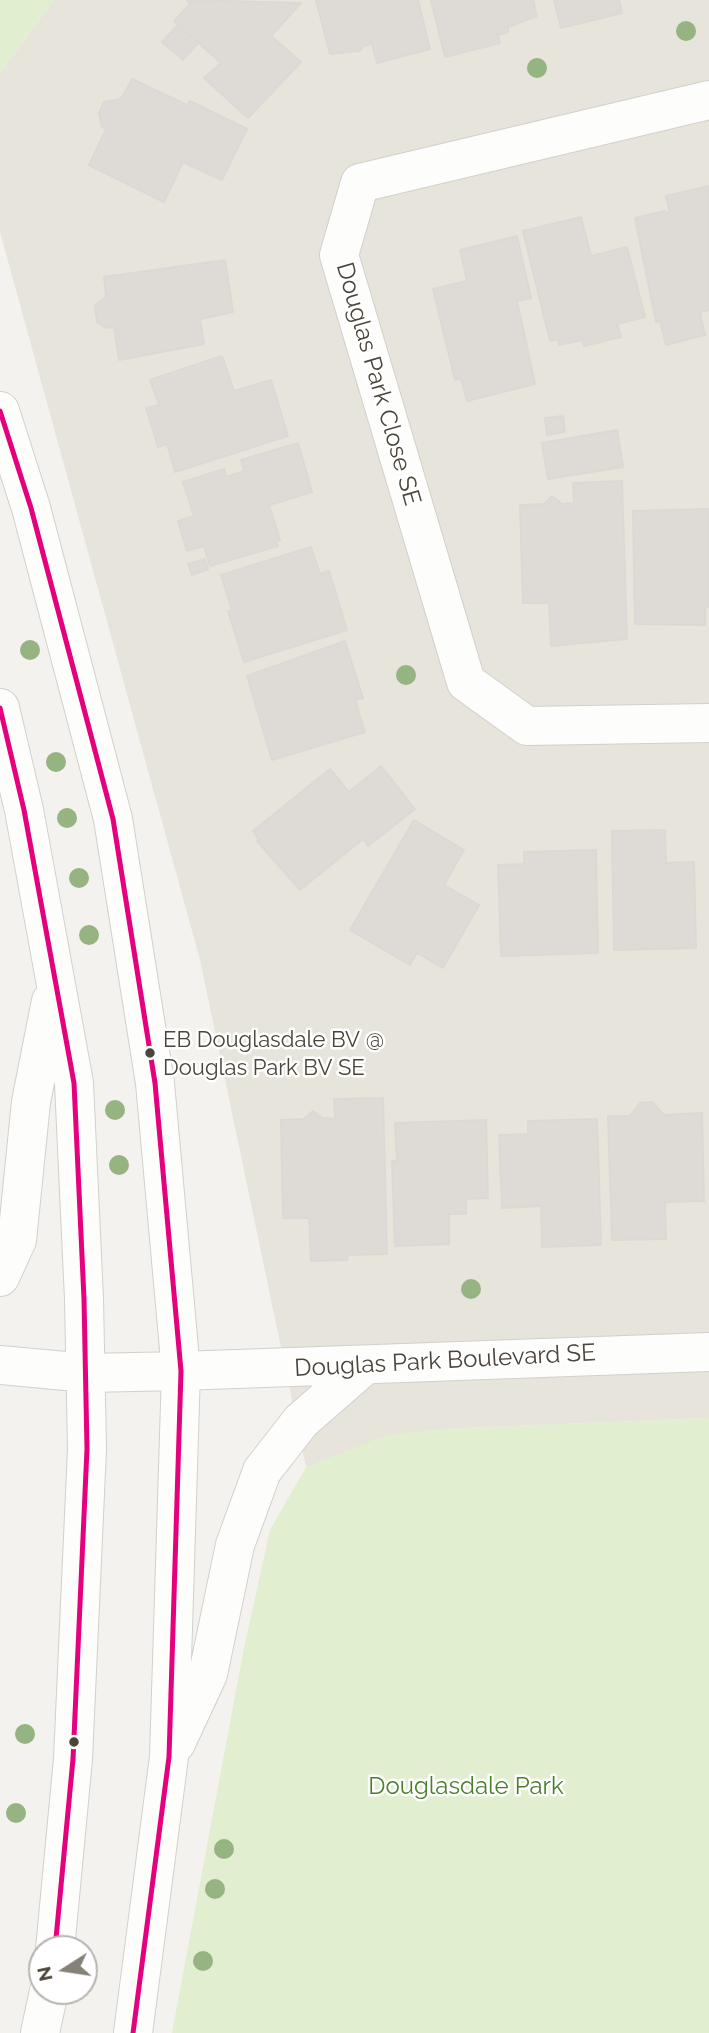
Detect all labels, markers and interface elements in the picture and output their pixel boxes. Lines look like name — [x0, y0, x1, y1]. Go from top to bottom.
street label: Douglas Park Close SE — [330, 259, 426, 509]
place label: EB Douglasdale BV @ Douglas Park BV SE — [163, 1027, 384, 1078]
marker: EB Douglasdale BV @ Douglas Park BV SE — [143, 1046, 157, 1060]
street label: Douglas Park Boulevard SE — [294, 1339, 596, 1383]
unlabelled marker — [67, 1735, 81, 1749]
park label: Douglasdale Park — [368, 1773, 564, 1801]
north arrow — [28, 1935, 98, 2005]
text: N — [32, 1965, 57, 1983]

